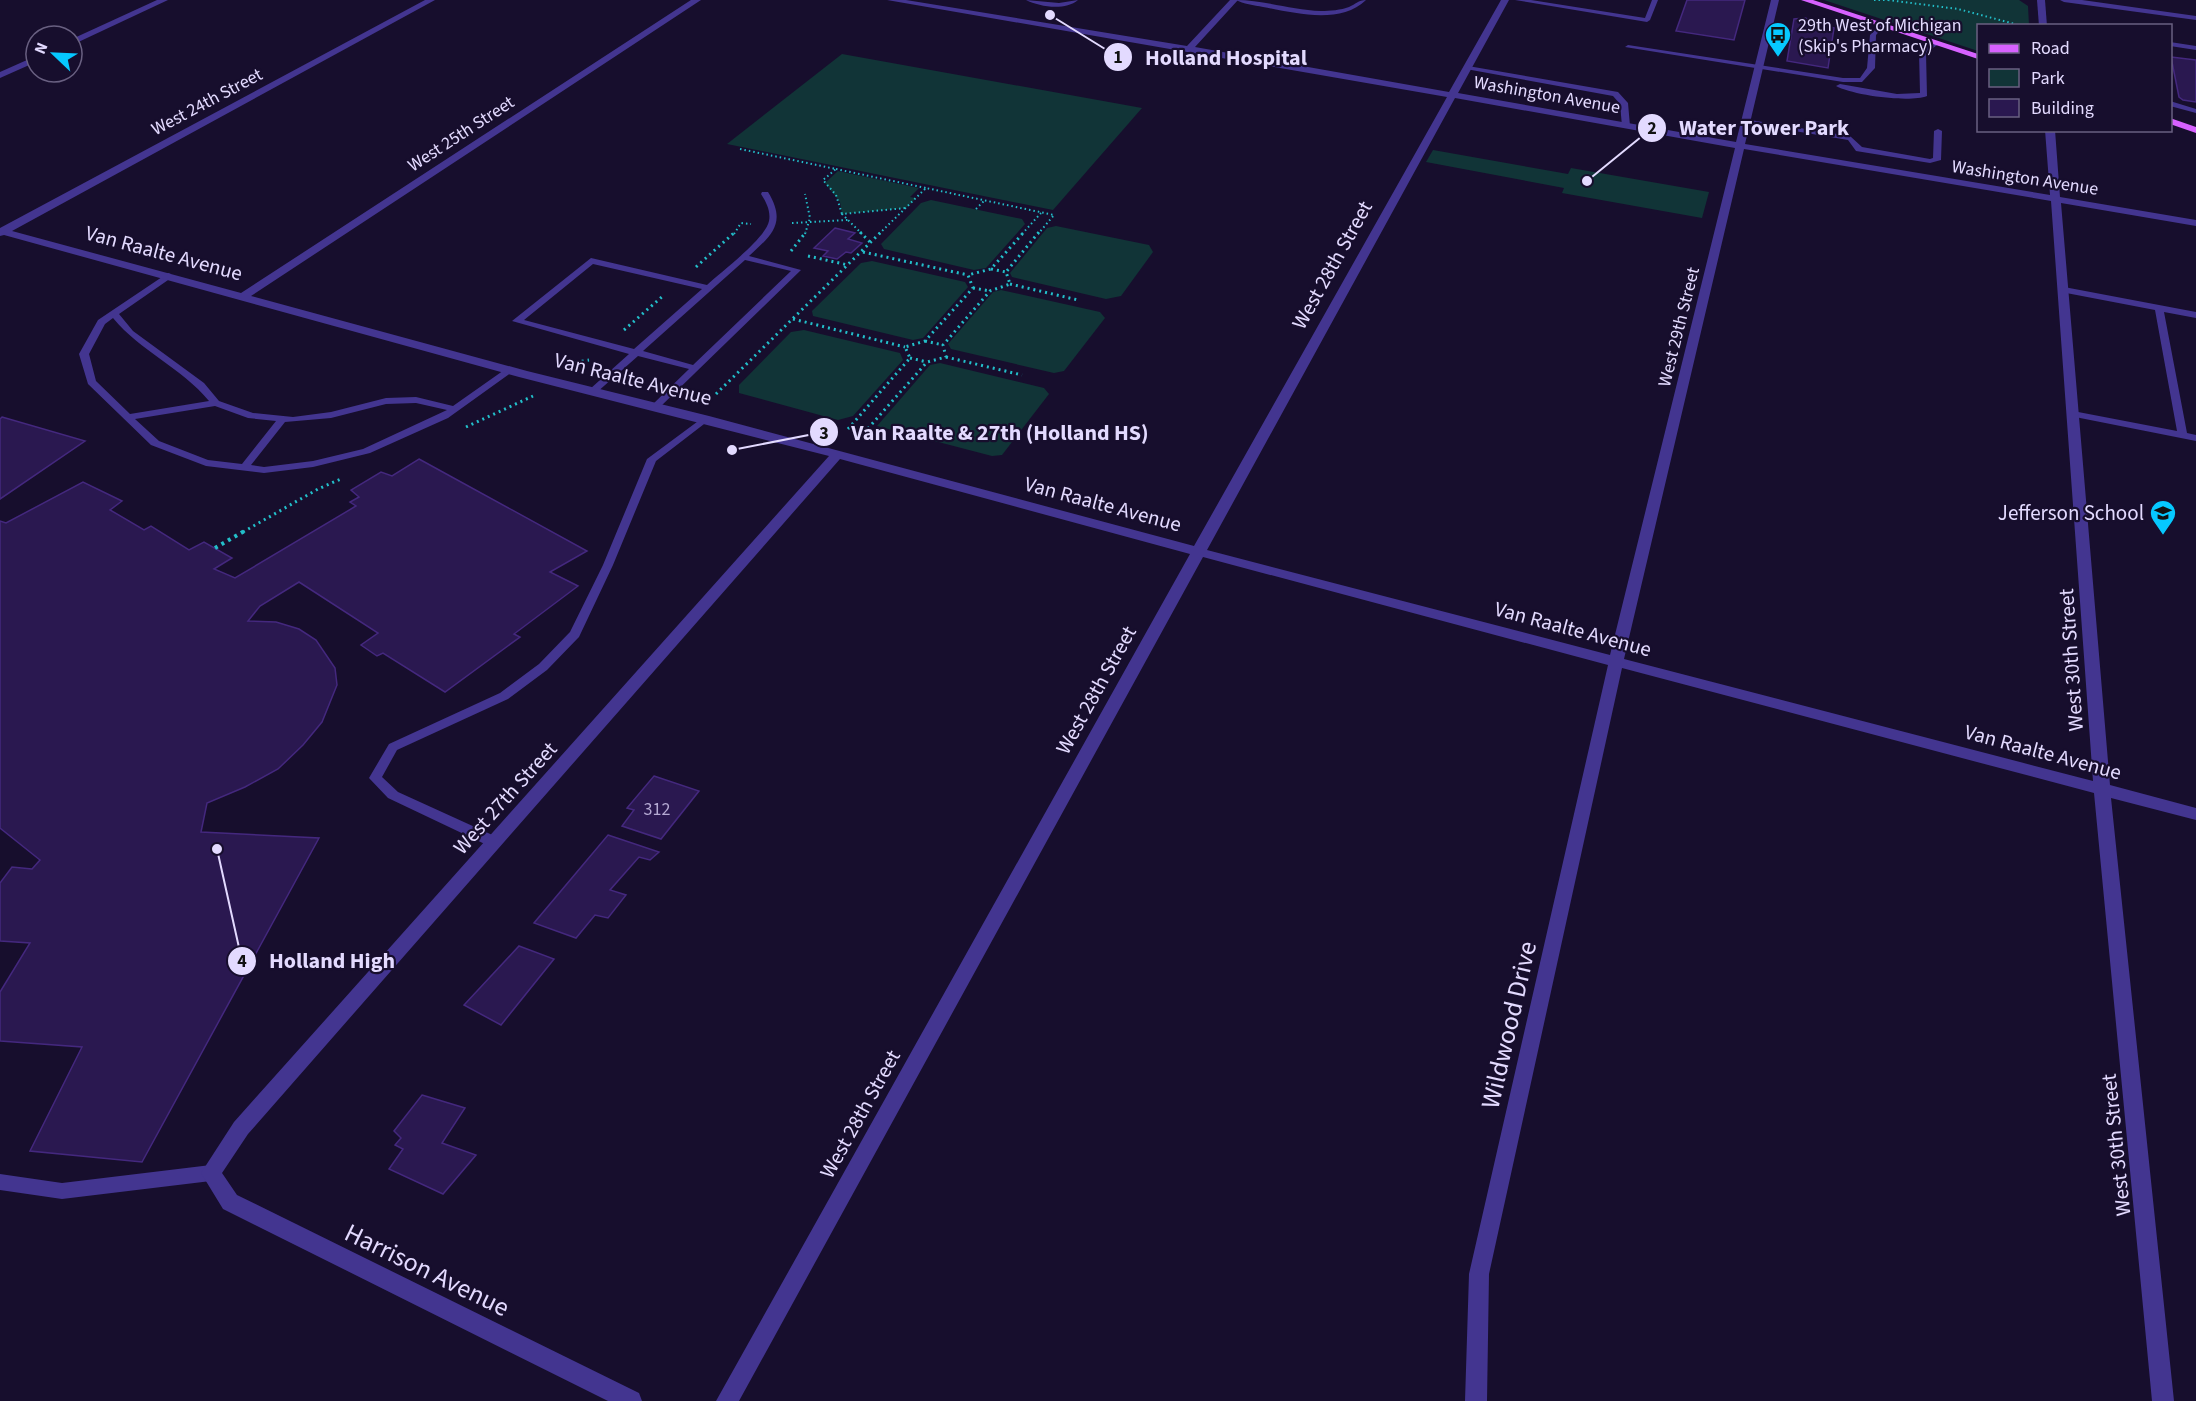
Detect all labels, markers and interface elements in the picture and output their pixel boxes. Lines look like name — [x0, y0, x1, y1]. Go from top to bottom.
place label: 29th West of Michigan (Skip's Pharmacy) — [1798, 13, 1962, 59]
bus stop icon: 29th West of Michigan (Skip's Pharmacy) — [1763, 20, 1793, 58]
north arrow — [24, 24, 84, 84]
legend — [1977, 24, 2172, 132]
text: Road — [2031, 36, 2070, 61]
callout: Holland Hospital — [1103, 37, 1319, 77]
text: N — [29, 39, 53, 58]
text: Holland Hospital — [1145, 42, 1308, 74]
text: 1 — [1113, 45, 1123, 70]
street label: West 24th Street — [147, 62, 267, 142]
text: Park — [2031, 66, 2065, 91]
street label: Washington Avenue — [1472, 70, 1622, 120]
street label: West 25th Street — [403, 90, 519, 178]
text: Building — [2031, 96, 2094, 121]
callout: Water Tower Park — [1637, 108, 1862, 148]
text: Water Tower Park — [1679, 112, 1849, 144]
text: 2 — [1647, 116, 1657, 141]
street label: Washington Avenue — [1950, 154, 2100, 202]
street label: West 28th Street — [1284, 195, 1380, 335]
street label: Van Raalte Avenue — [82, 218, 246, 288]
street label: West 29th Street — [1652, 265, 1706, 389]
street label: Van Raalte Avenue — [551, 345, 715, 413]
callout: Van Raalte & 27th (Holland HS) — [809, 412, 1161, 452]
text: Van Raalte & 27th (Holland HS) — [850, 417, 1149, 449]
text: 3 — [819, 421, 829, 446]
street label: Van Raalte Avenue — [1021, 469, 1185, 539]
place label: Jefferson School — [1998, 498, 2144, 528]
school or university icon: Jefferson School — [2148, 498, 2178, 536]
street label: West 30th Street — [2051, 588, 2091, 732]
street label: Van Raalte Avenue — [1491, 594, 1655, 664]
street label: West 28th Street — [1048, 620, 1144, 760]
street label: Van Raalte Avenue — [1961, 717, 2125, 787]
street label: West 27th Street — [446, 735, 564, 861]
house number: 312 — [644, 797, 670, 822]
street label: Wildwood Drive — [1472, 938, 1546, 1112]
callout: Holland High — [227, 941, 407, 981]
text: Holland High — [269, 945, 395, 977]
text: 4 — [237, 949, 247, 974]
street label: West 28th Street — [812, 1044, 908, 1184]
street label: West 30th Street — [2094, 1072, 2138, 1218]
street label: Harrison Avenue — [338, 1214, 516, 1326]

